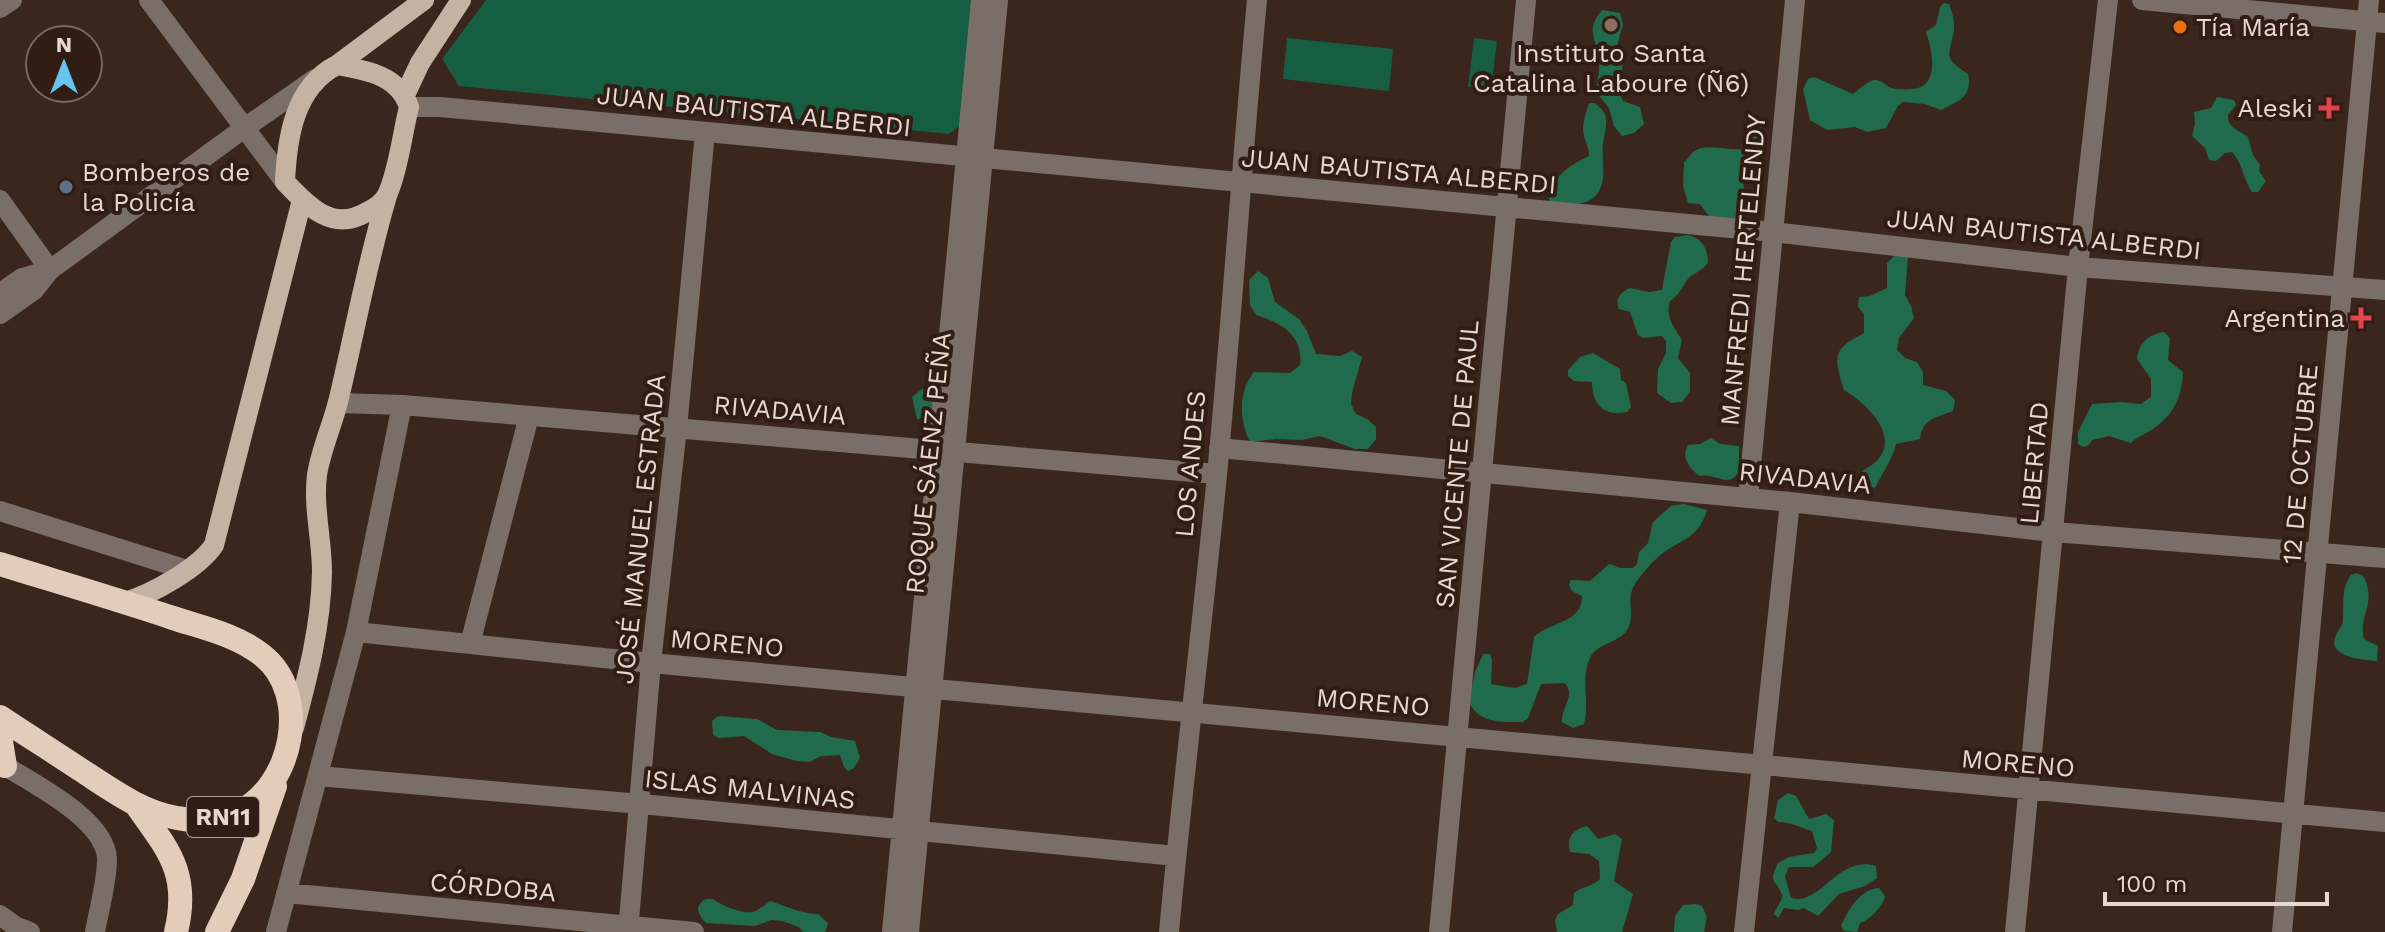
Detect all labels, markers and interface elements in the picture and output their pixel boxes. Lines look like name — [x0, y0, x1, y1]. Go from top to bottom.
place label: Tía María — [2196, 12, 2310, 42]
marker: Instituto Santa Catalina Laboure (Ñ6) — [1602, 16, 1620, 34]
marker: Tía María — [2171, 18, 2189, 36]
north arrow — [24, 24, 104, 104]
text: N — [56, 32, 72, 57]
place label: Instituto Santa Catalina Laboure (Ñ6) — [1473, 38, 1749, 98]
street label: JUAN BAUTISTA ALBERDI — [595, 80, 913, 142]
place label: Aleski — [2238, 93, 2313, 123]
marker: Aleski — [2320, 99, 2338, 117]
street label: MANFREDI HERTELENDY — [1714, 113, 1772, 427]
street label: JUAN BAUTISTA ALBERDI — [1240, 142, 1558, 200]
place label: Bomberos de la Policía — [82, 157, 250, 217]
marker: Bomberos de la Policía — [57, 178, 75, 196]
street label: JUAN BAUTISTA ALBERDI — [1885, 203, 2203, 265]
place label: Argentina — [2225, 303, 2345, 333]
marker: Argentina — [2352, 309, 2370, 327]
street label: SAN VICENTE DE PAUL — [1429, 319, 1485, 609]
street label: ROQUE SÁENZ PEÑA — [899, 331, 957, 595]
street label: 12 DE OCTUBRE — [2276, 363, 2324, 565]
street label: JOSÉ MANUEL ESTRADA — [609, 373, 671, 685]
street label: RIVADAVIA — [712, 389, 848, 431]
street label: LOS ANDES — [1169, 389, 1211, 539]
street label: LIBERTAD — [2014, 400, 2054, 526]
street label: RIVADAVIA — [1737, 456, 1873, 500]
street label: MORENO — [669, 623, 785, 663]
street label: MORENO — [1315, 682, 1431, 722]
street label: MORENO — [1960, 743, 2076, 783]
street label: ISLAS MALVINAS — [643, 763, 857, 815]
road number: RN11 — [187, 797, 259, 837]
scale bar — [2105, 856, 2327, 906]
street label: CÓRDOBA — [429, 867, 557, 907]
text: 100 m — [2117, 870, 2187, 898]

